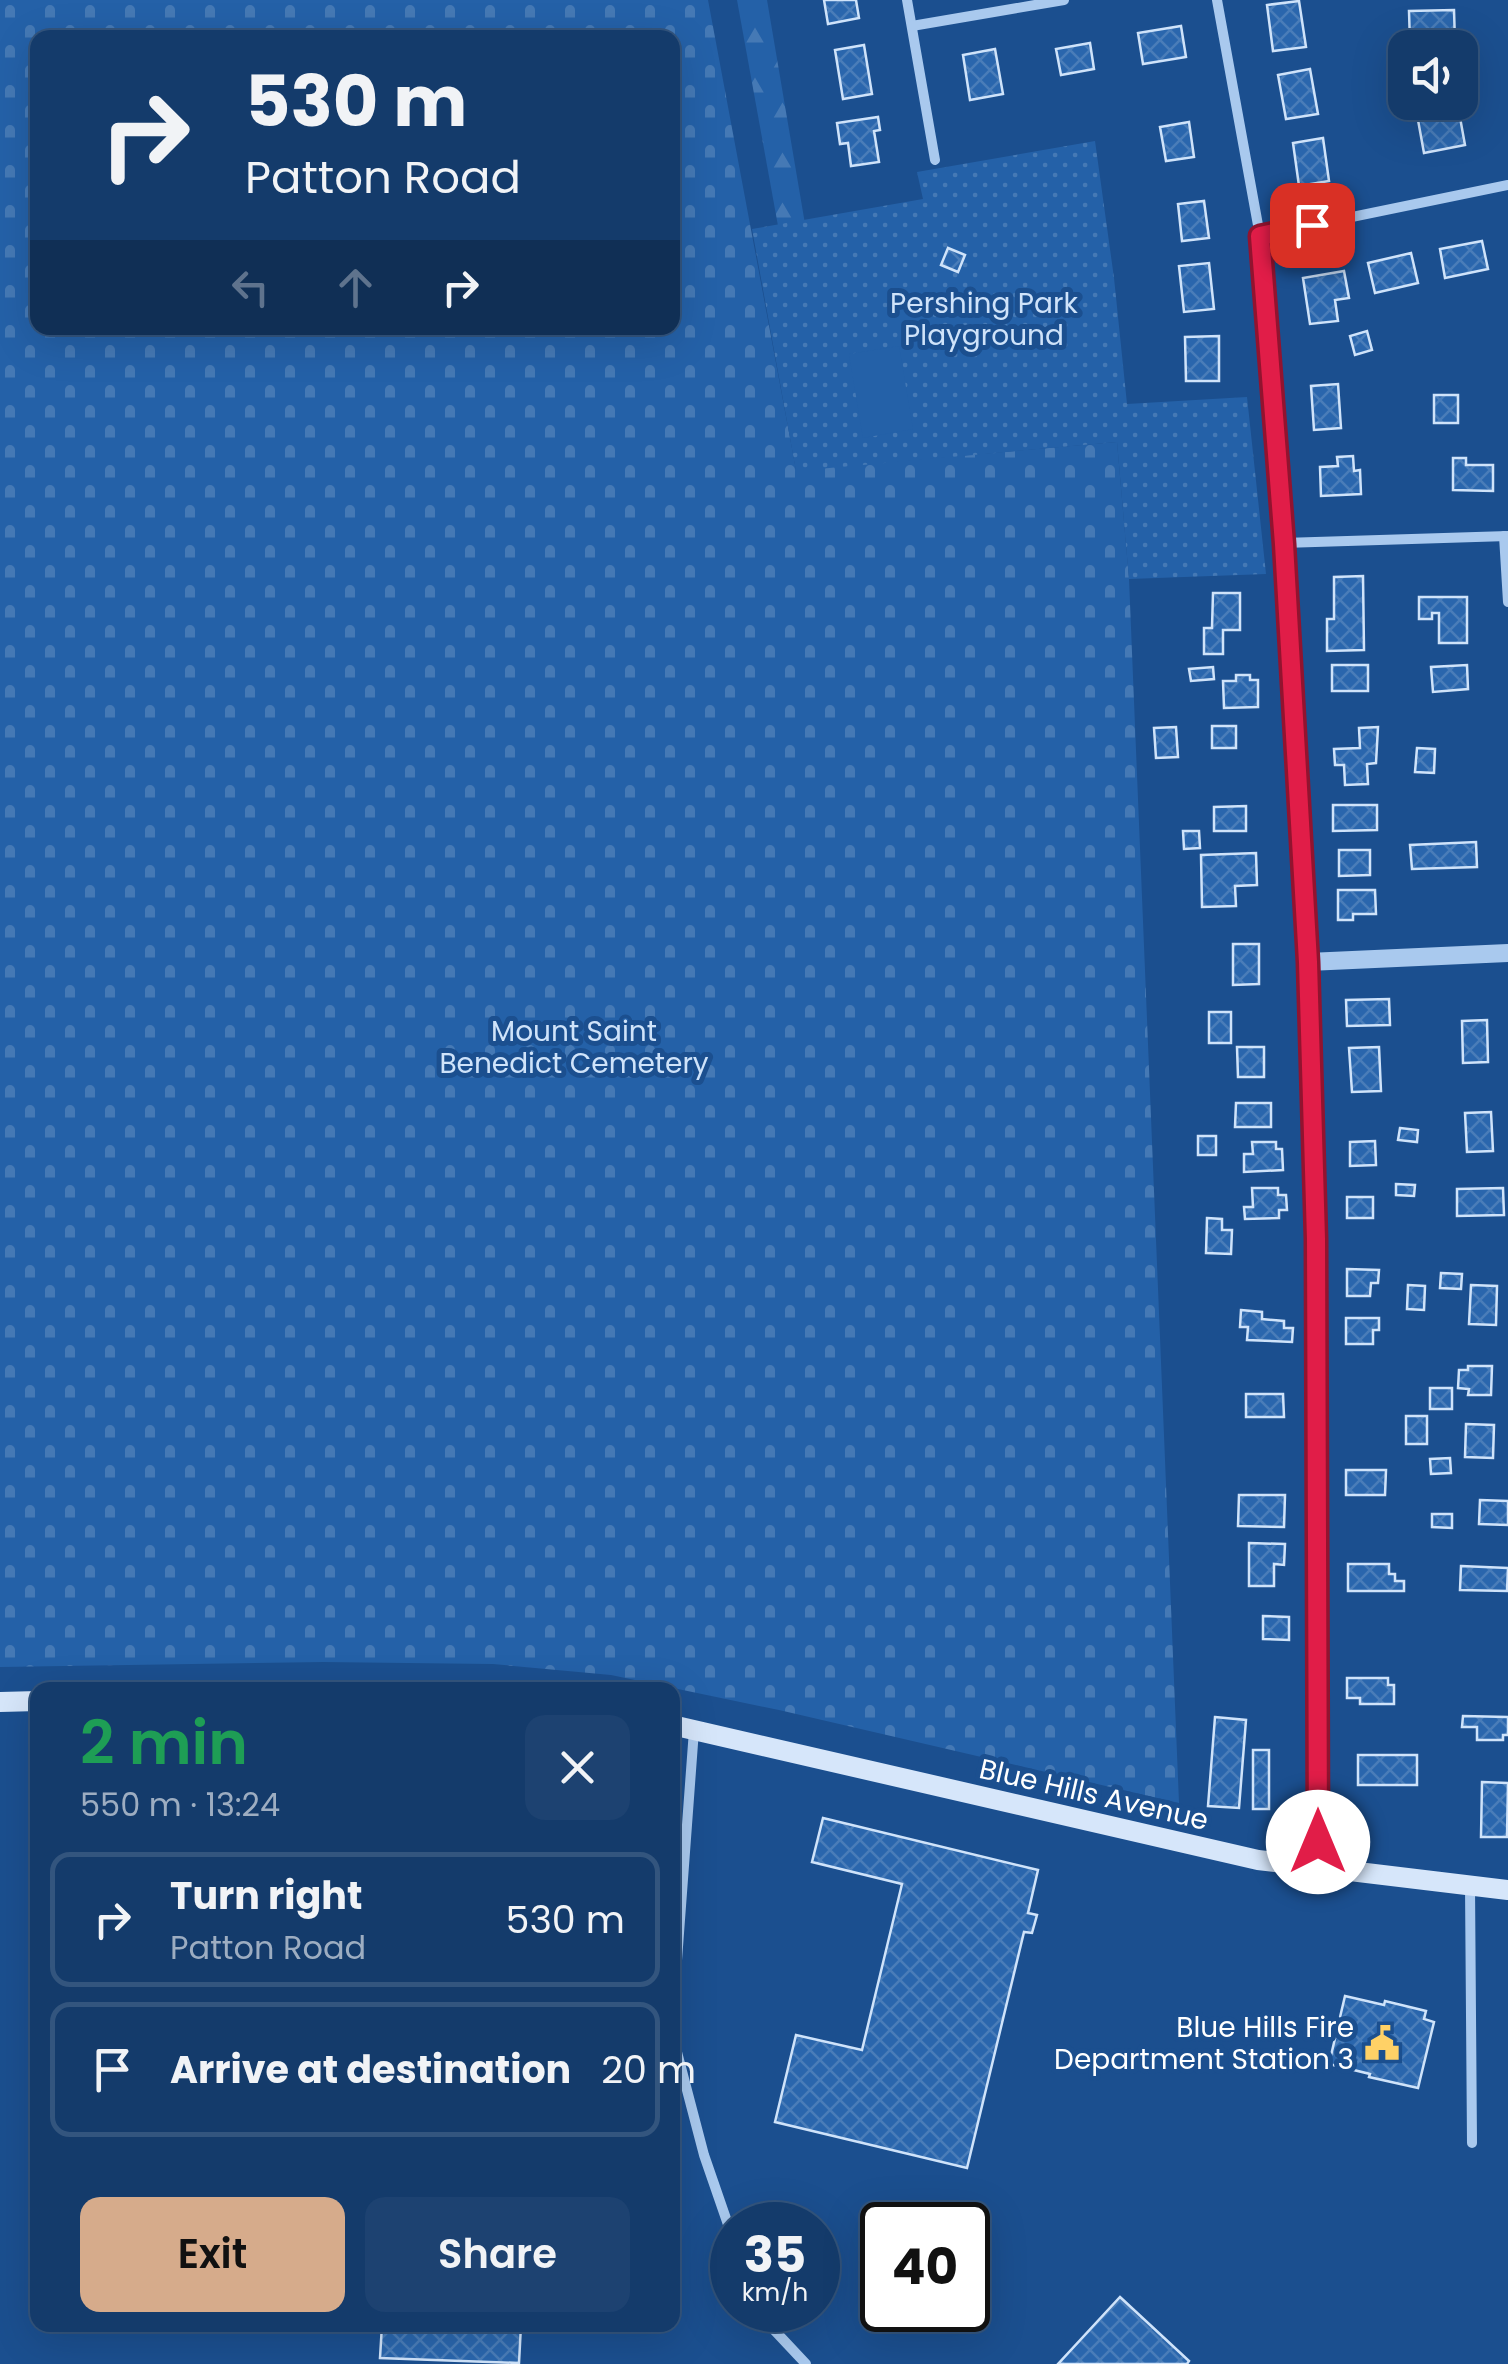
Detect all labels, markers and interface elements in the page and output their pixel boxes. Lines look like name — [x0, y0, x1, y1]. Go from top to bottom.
map controls — [1388, 30, 1478, 120]
button: sound — [1388, 30, 1478, 120]
text: 530 m — [245, 52, 467, 151]
icon: right — [80, 70, 210, 200]
text: Patton Road — [245, 146, 521, 209]
pin — [1270, 183, 1355, 268]
icon: arrive — [1285, 198, 1340, 253]
icon: left — [223, 260, 278, 315]
icon: ahead — [328, 260, 383, 315]
icon: right — [433, 260, 488, 315]
park label: Pershing Park Playground — [890, 284, 1078, 355]
park label: Mount Saint Benedict Cemetery — [439, 1012, 709, 1083]
text: 2 min — [80, 1701, 248, 1785]
button: close — [525, 1715, 630, 1820]
street label: Blue Hills Avenue — [975, 1749, 1212, 1840]
text: 550 m · 13:24 — [80, 1782, 280, 1827]
position arrow — [1266, 1790, 1370, 1894]
text: Turn right — [170, 1869, 362, 1922]
icon: right — [85, 1892, 140, 1947]
text: 530 m — [506, 1893, 625, 1946]
text: Patton Road — [170, 1925, 366, 1970]
place label: Blue Hills Fire Department Station 3 — [1054, 2008, 1354, 2079]
public building icon: Blue Hills Fire Department Station 3 — [1363, 2024, 1401, 2062]
icon: arrive — [85, 2042, 140, 2097]
text: Arrive at destination — [170, 2043, 571, 2096]
text: 20 m — [601, 2043, 696, 2096]
button: Exit — [80, 2197, 345, 2312]
button: Share — [365, 2197, 630, 2312]
speed limit sign: 40 — [860, 2202, 990, 2332]
text: 35 — [744, 2219, 806, 2290]
text: km/h — [742, 2275, 808, 2310]

